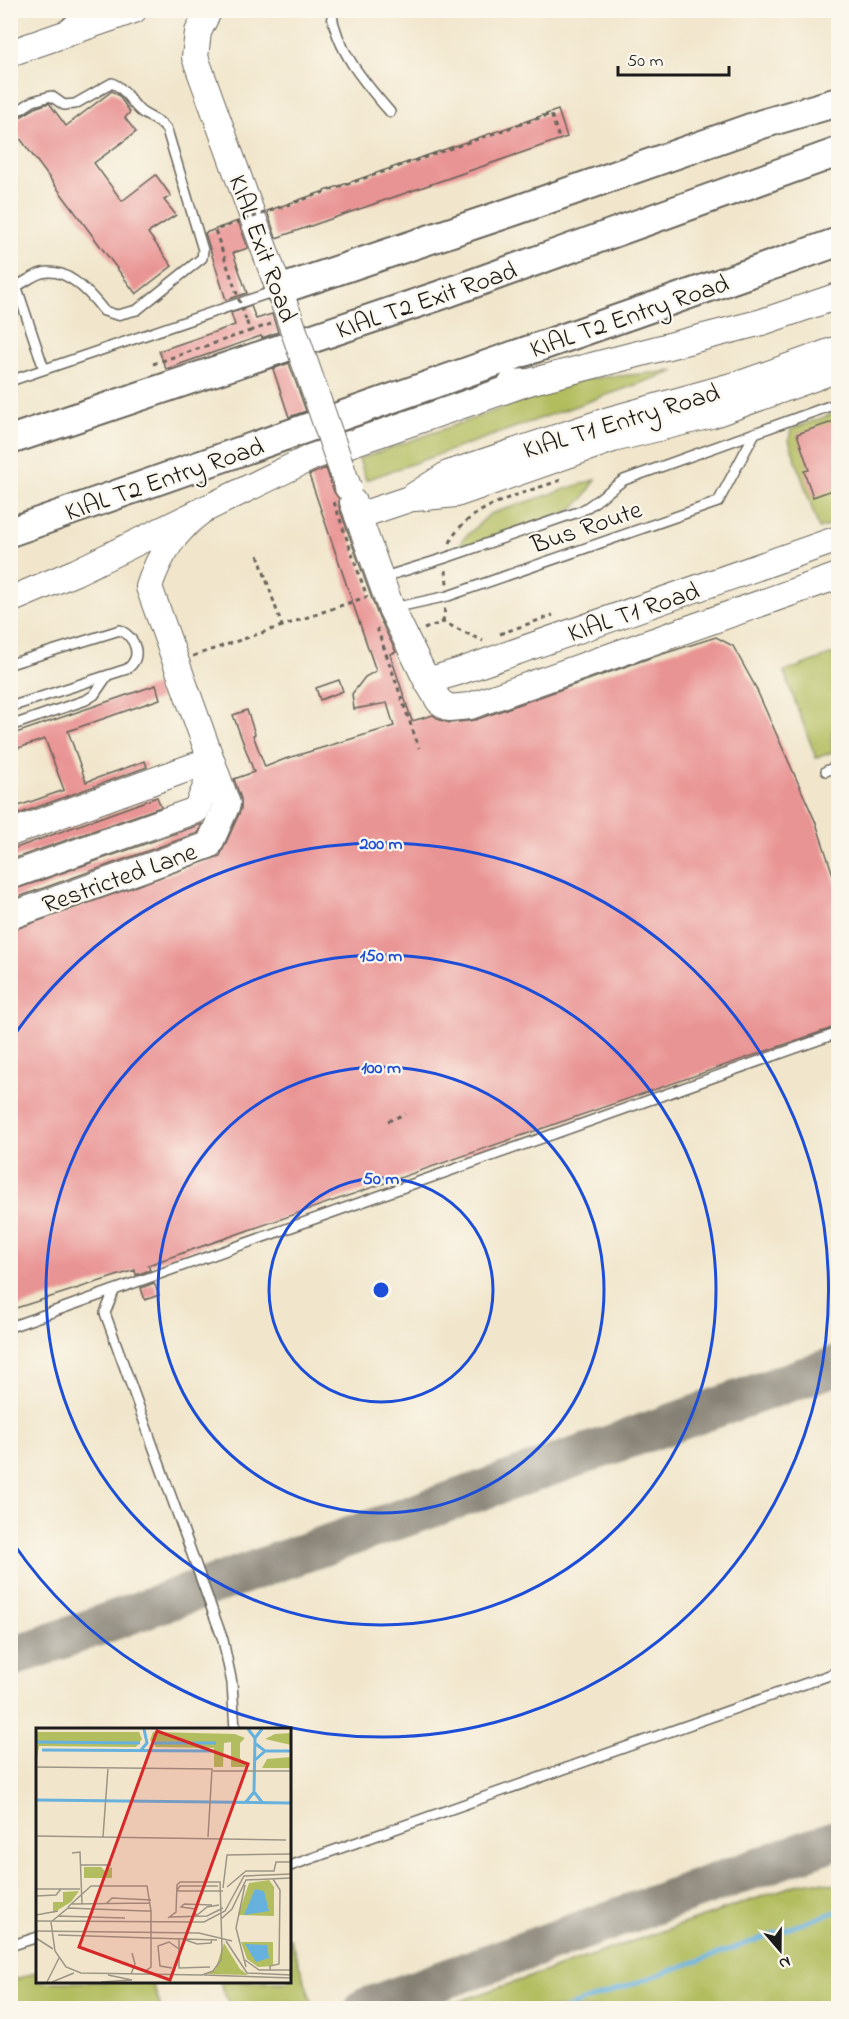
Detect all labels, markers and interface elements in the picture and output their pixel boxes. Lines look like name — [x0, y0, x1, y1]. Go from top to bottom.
scale bar — [618, 39, 729, 77]
text: 50 m — [627, 49, 664, 75]
street label: KIAL Exit Road — [217, 170, 306, 329]
street label: KIAL T2 Exit Road — [331, 253, 523, 351]
street label: KIAL T2 Entry Road — [525, 266, 735, 370]
street label: KIAL T1 Entry Road — [519, 375, 725, 471]
street label: KIAL T2 Entry Road — [60, 429, 270, 533]
street label: Bus Route — [525, 492, 648, 566]
street label: KIAL T1 Road — [563, 573, 705, 654]
text: 200 m — [359, 832, 403, 858]
street label: Restricted Lane — [37, 834, 203, 925]
text: 150 m — [360, 944, 402, 970]
text: 100 m — [361, 1056, 401, 1082]
text: 50 m — [363, 1167, 399, 1193]
centre of rings — [371, 1280, 391, 1300]
inset map — [36, 1728, 291, 1983]
north arrow — [750, 1920, 810, 1980]
text: N — [775, 1949, 794, 1975]

